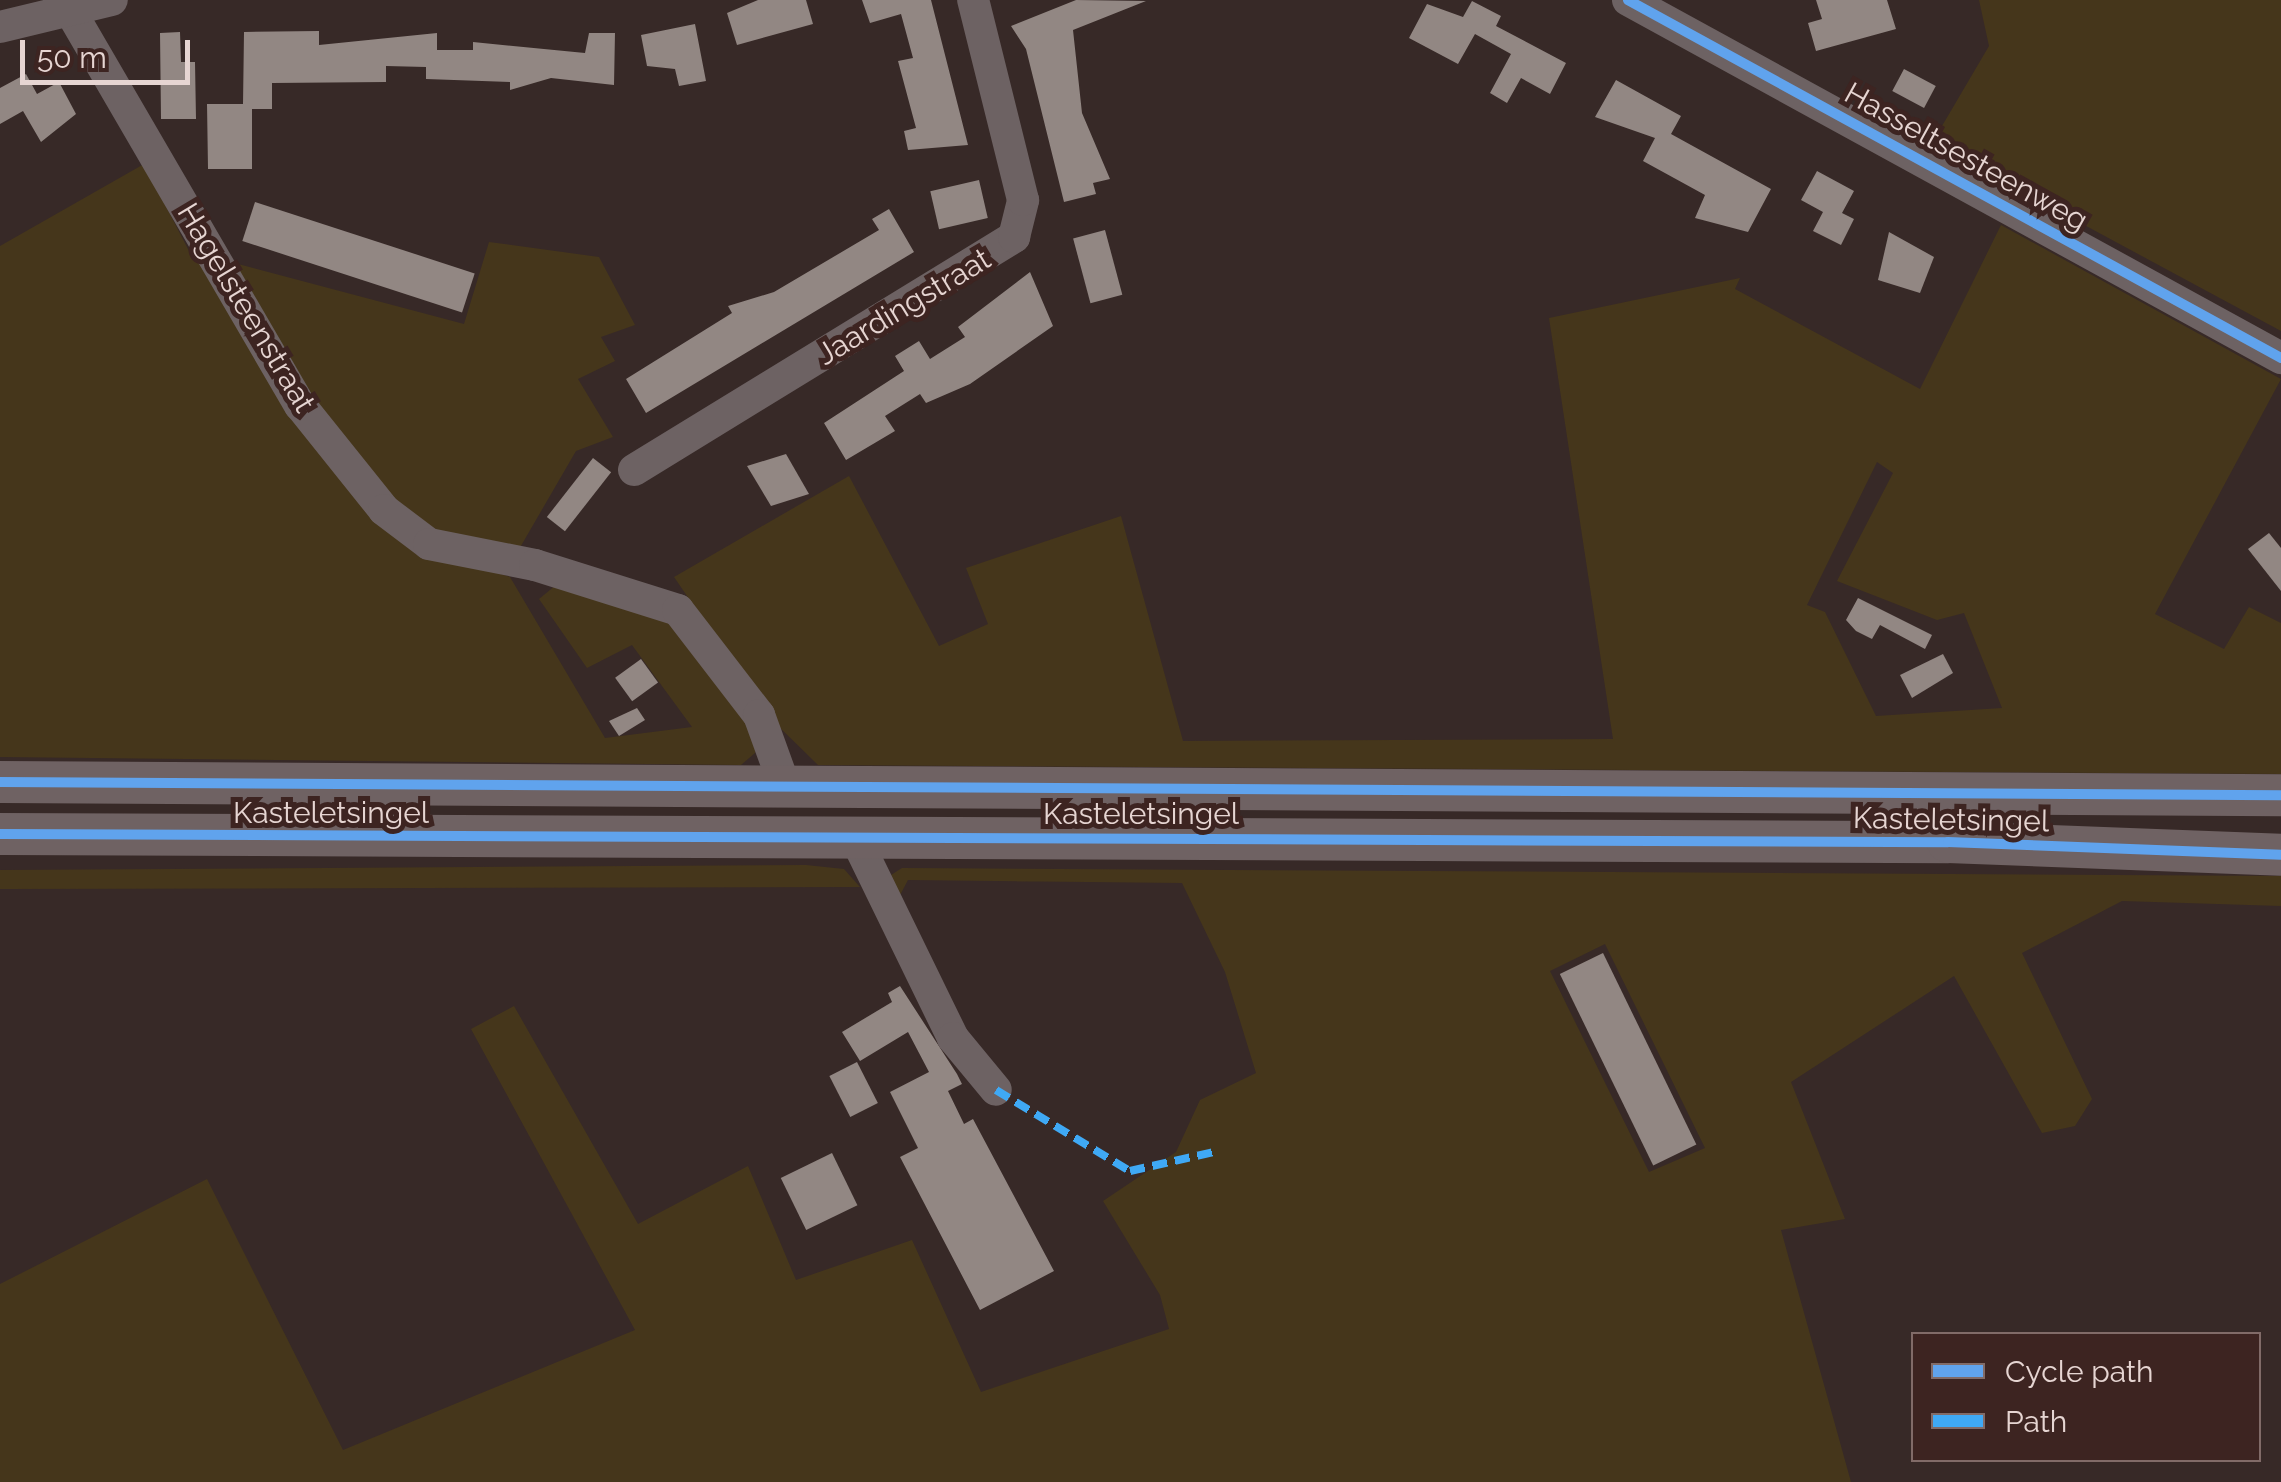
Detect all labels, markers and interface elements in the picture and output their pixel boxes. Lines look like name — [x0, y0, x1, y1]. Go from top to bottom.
scale bar — [25, 20, 195, 82]
text: 50 m — [37, 40, 107, 75]
street label: Hasseltsesteenweg — [1838, 75, 2094, 239]
street label: Hagelsteenstraat — [169, 197, 323, 419]
street label: Jaardingstraat — [811, 241, 997, 373]
street label: Kasteletsingel — [233, 795, 429, 831]
street label: Kasteletsingel — [1043, 796, 1239, 832]
street label: Kasteletsingel — [1853, 800, 2049, 840]
legend — [1911, 1332, 2261, 1462]
text: Cycle path — [2005, 1354, 2153, 1389]
text: Path — [2005, 1404, 2067, 1439]

